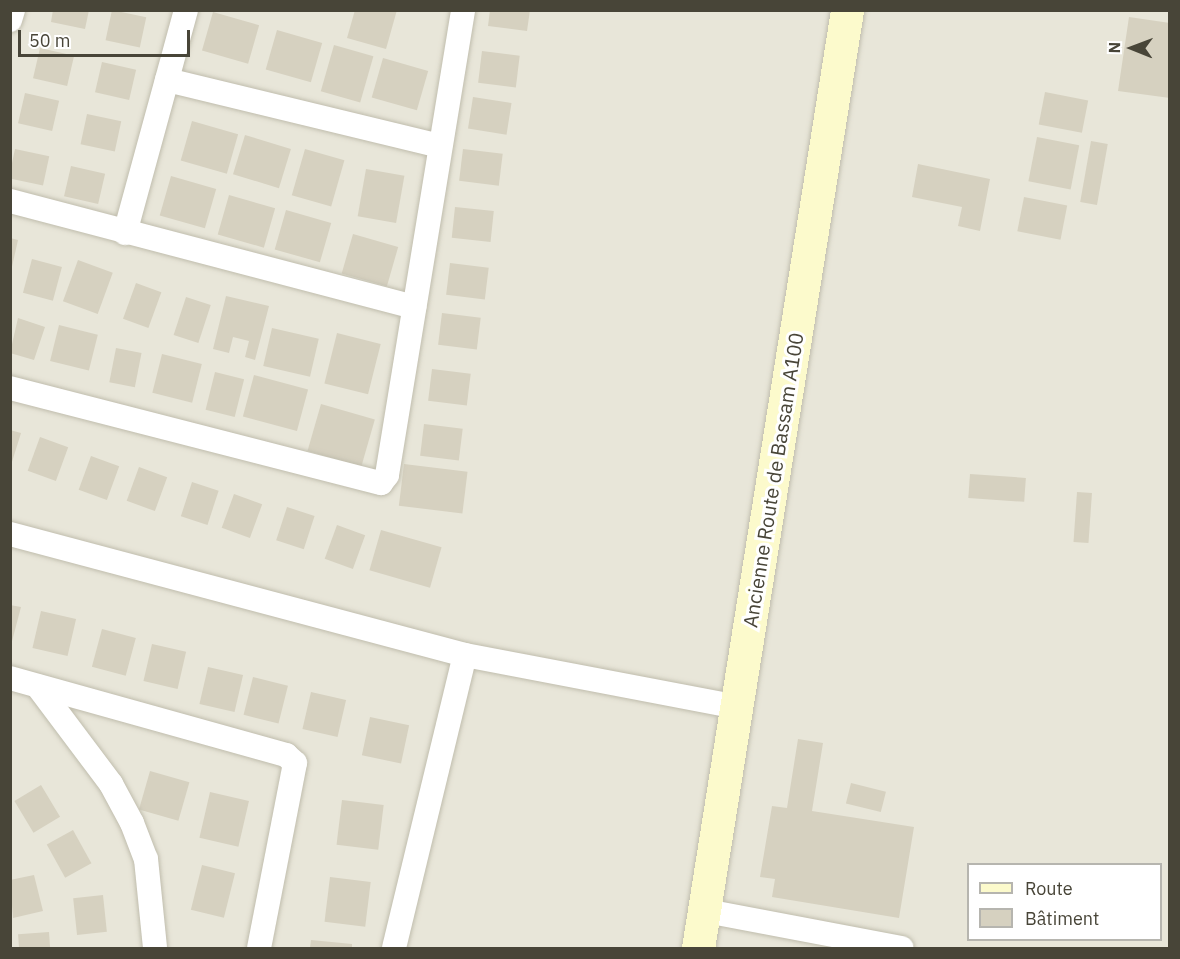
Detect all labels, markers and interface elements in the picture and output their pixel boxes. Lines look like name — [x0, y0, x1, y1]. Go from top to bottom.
scale bar — [21, 18, 194, 56]
north arrow — [1102, 18, 1162, 78]
text: 50 m — [29, 29, 71, 52]
text: N — [1104, 42, 1124, 54]
street label: Ancienne Route de Bassam A100 — [738, 331, 808, 629]
legend — [967, 863, 1162, 941]
text: Route — [1025, 877, 1073, 900]
text: Bâtiment — [1025, 907, 1099, 930]

